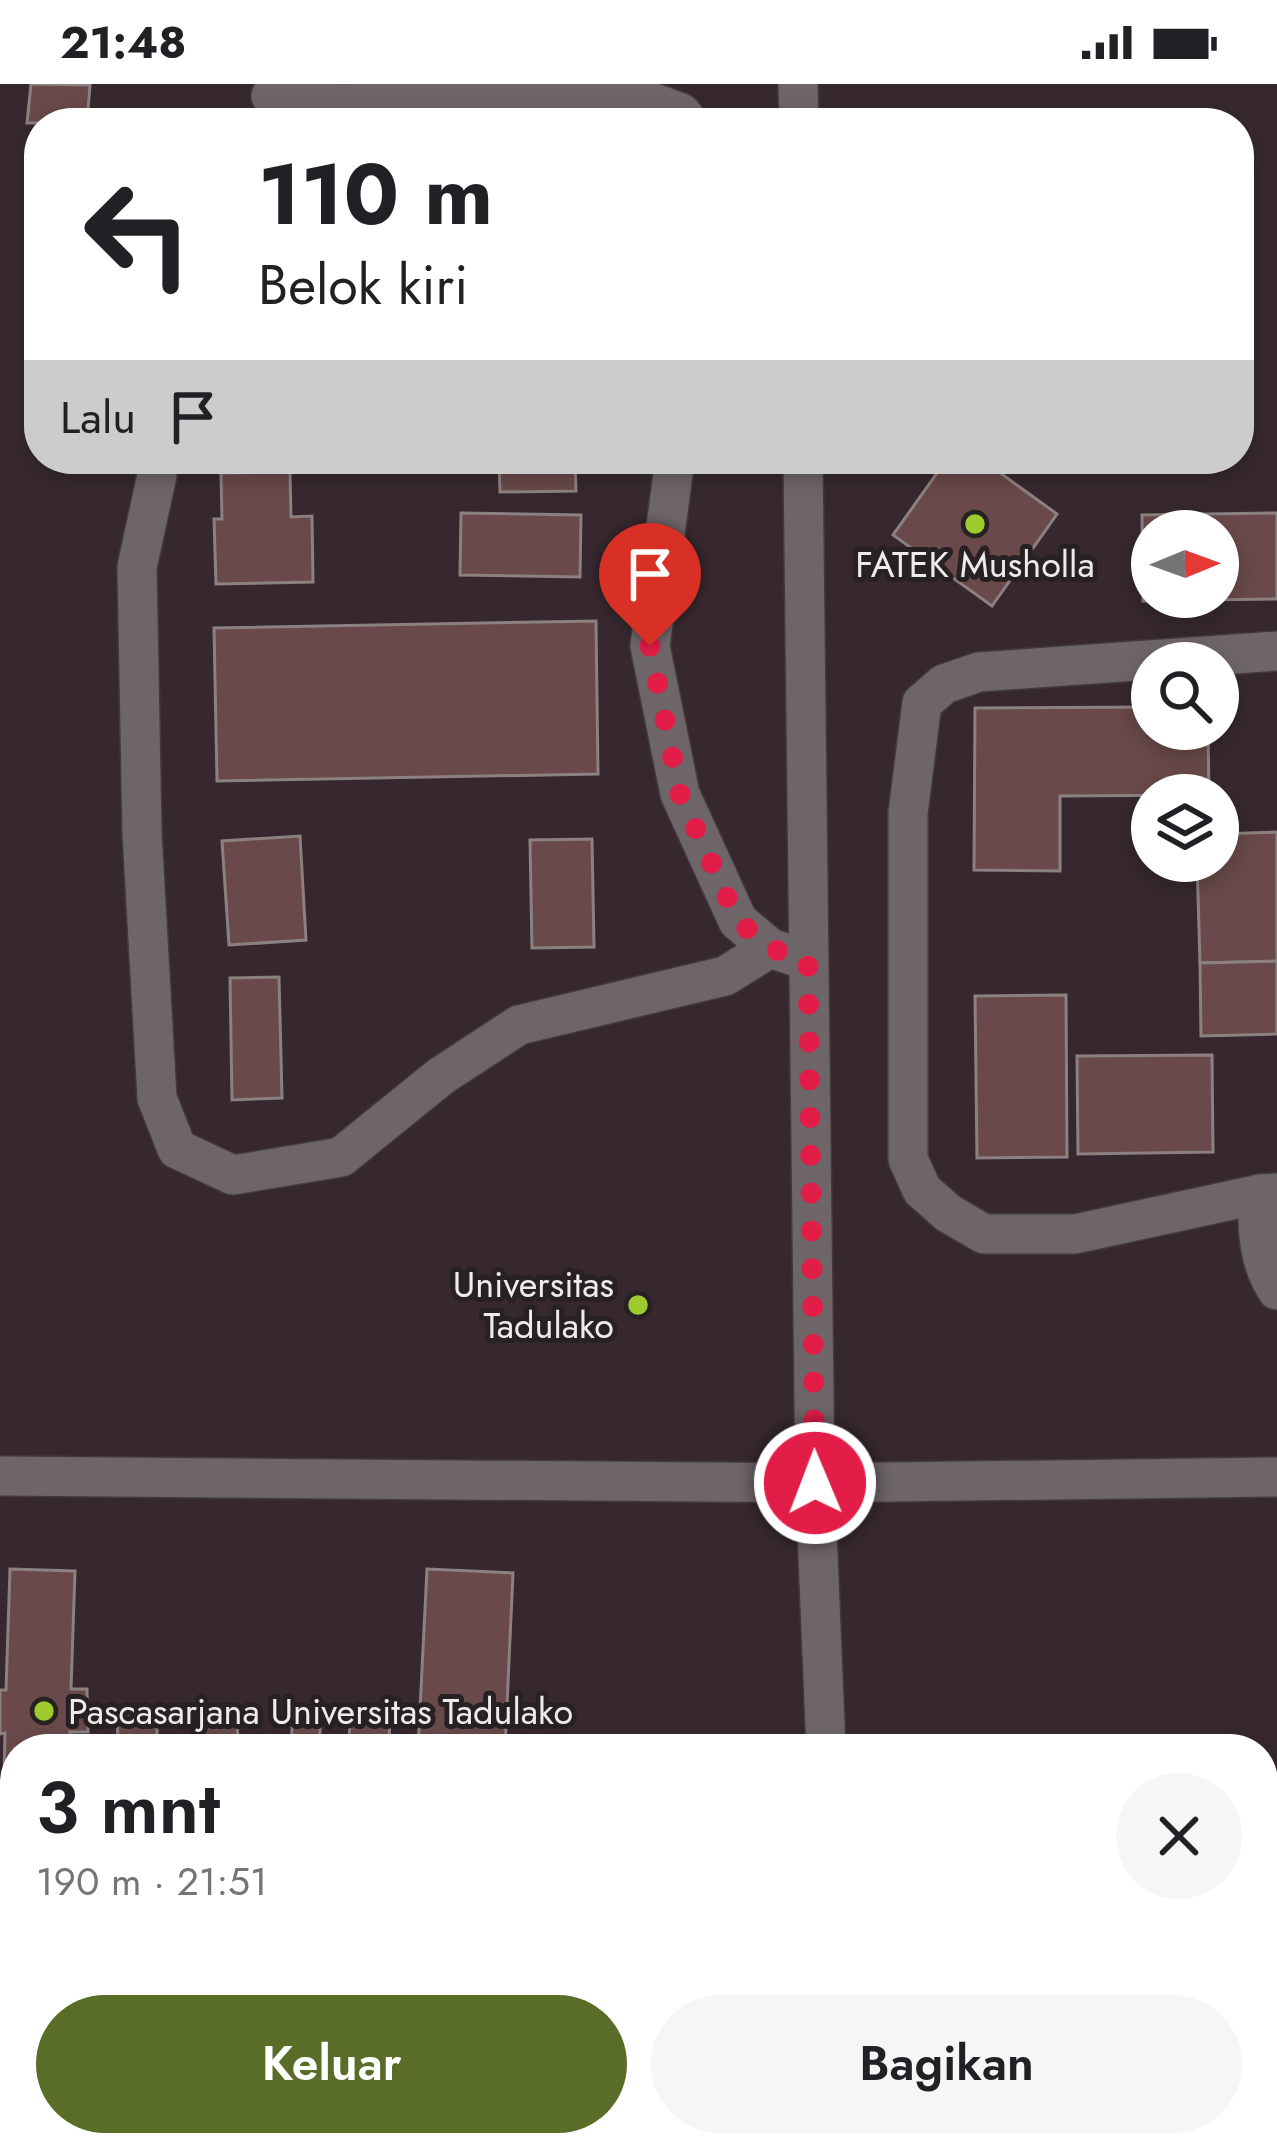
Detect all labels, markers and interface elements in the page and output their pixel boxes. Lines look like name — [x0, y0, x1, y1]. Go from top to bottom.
text: 21:48 — [60, 10, 187, 75]
text: 110 m — [258, 134, 493, 256]
icon: left — [60, 156, 216, 312]
text: Belok kiri — [258, 246, 468, 324]
icon: arrive — [160, 384, 226, 450]
text: Lalu — [60, 385, 136, 450]
north arrow — [1131, 510, 1239, 618]
map controls — [1131, 510, 1239, 882]
marker: FATEK Musholla — [962, 511, 988, 537]
pin — [599, 523, 701, 646]
place label: FATEK Musholla — [855, 538, 1095, 590]
icon: arrive — [617, 541, 683, 607]
button: search — [1131, 642, 1239, 750]
button: layers — [1131, 774, 1239, 882]
place label: Universitas Tadulako — [453, 1258, 614, 1351]
marker: Universitas Tadulako — [625, 1292, 651, 1318]
position arrow — [752, 1420, 878, 1546]
place label: Pascasarjana Universitas Tadulako — [68, 1685, 573, 1737]
marker: Pascasarjana Universitas Tadulako — [31, 1698, 57, 1724]
text: 3 mnt — [36, 1756, 220, 1860]
button: close — [1116, 1773, 1242, 1899]
text: 190 m · 21:51 — [36, 1853, 268, 1910]
button: Keluar — [36, 1995, 627, 2133]
button: Bagikan — [651, 1995, 1242, 2133]

